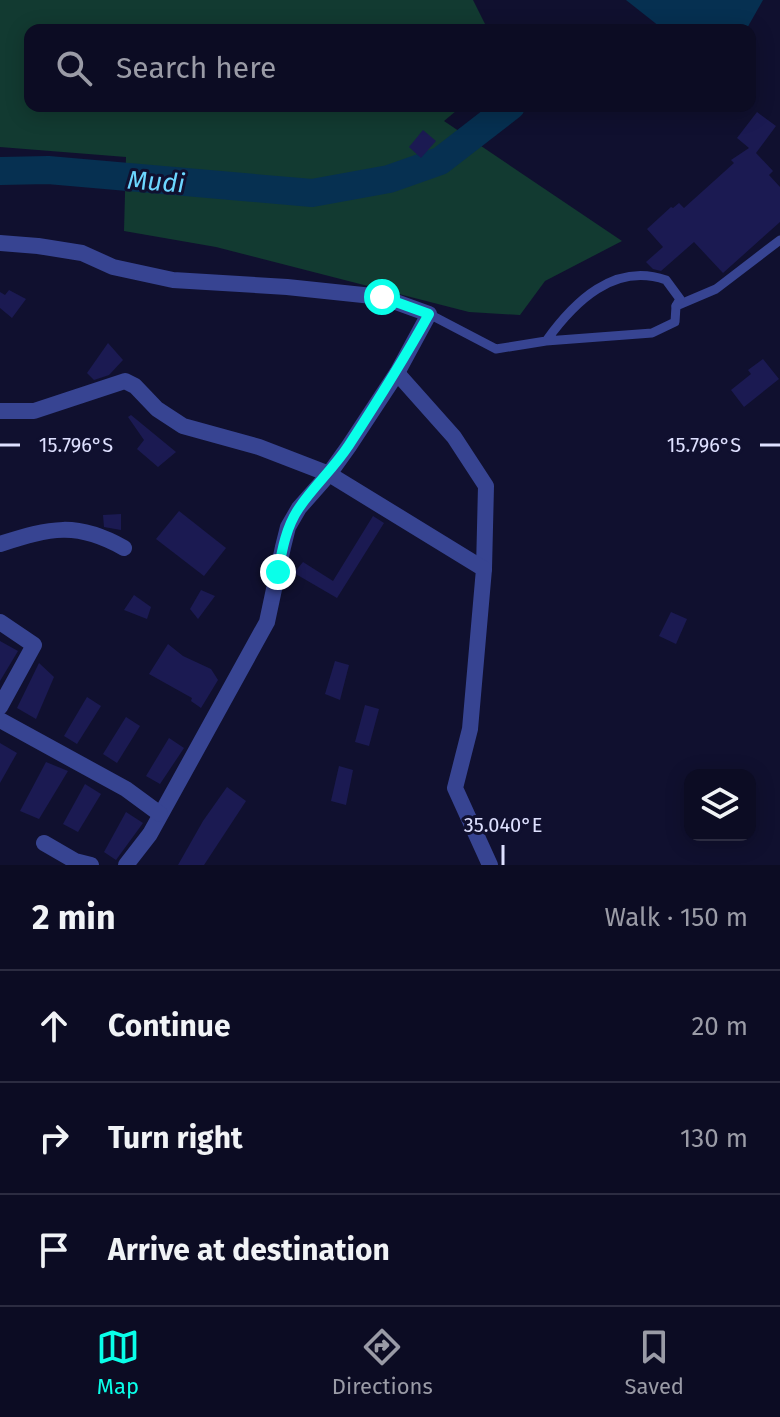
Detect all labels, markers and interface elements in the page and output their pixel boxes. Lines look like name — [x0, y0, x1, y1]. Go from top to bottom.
search box — [24, 24, 756, 112]
icon: search — [52, 46, 96, 90]
text: Search here — [116, 50, 276, 86]
water label: Mudi — [126, 165, 186, 199]
route start — [364, 279, 400, 315]
text: 15.796°S — [39, 433, 113, 457]
text: 15.796°S — [667, 433, 741, 457]
route end — [260, 554, 296, 590]
map controls — [684, 769, 756, 841]
button: layers — [684, 769, 756, 841]
text: 35.040°E — [464, 813, 542, 837]
text: 2 min — [32, 897, 116, 938]
text: Walk · 150 m — [605, 902, 748, 933]
icon: ahead — [32, 1004, 76, 1048]
text: Continue — [108, 1008, 231, 1044]
text: 20 m — [691, 1011, 748, 1042]
icon: right — [32, 1116, 76, 1160]
text: Turn right — [108, 1120, 243, 1156]
text: 130 m — [680, 1123, 748, 1154]
icon: arrive — [32, 1228, 76, 1272]
text: Arrive at destination — [108, 1232, 390, 1268]
tab: Map — [96, 1325, 140, 1400]
tab: Directions — [332, 1325, 433, 1400]
tab: Saved — [625, 1325, 684, 1400]

